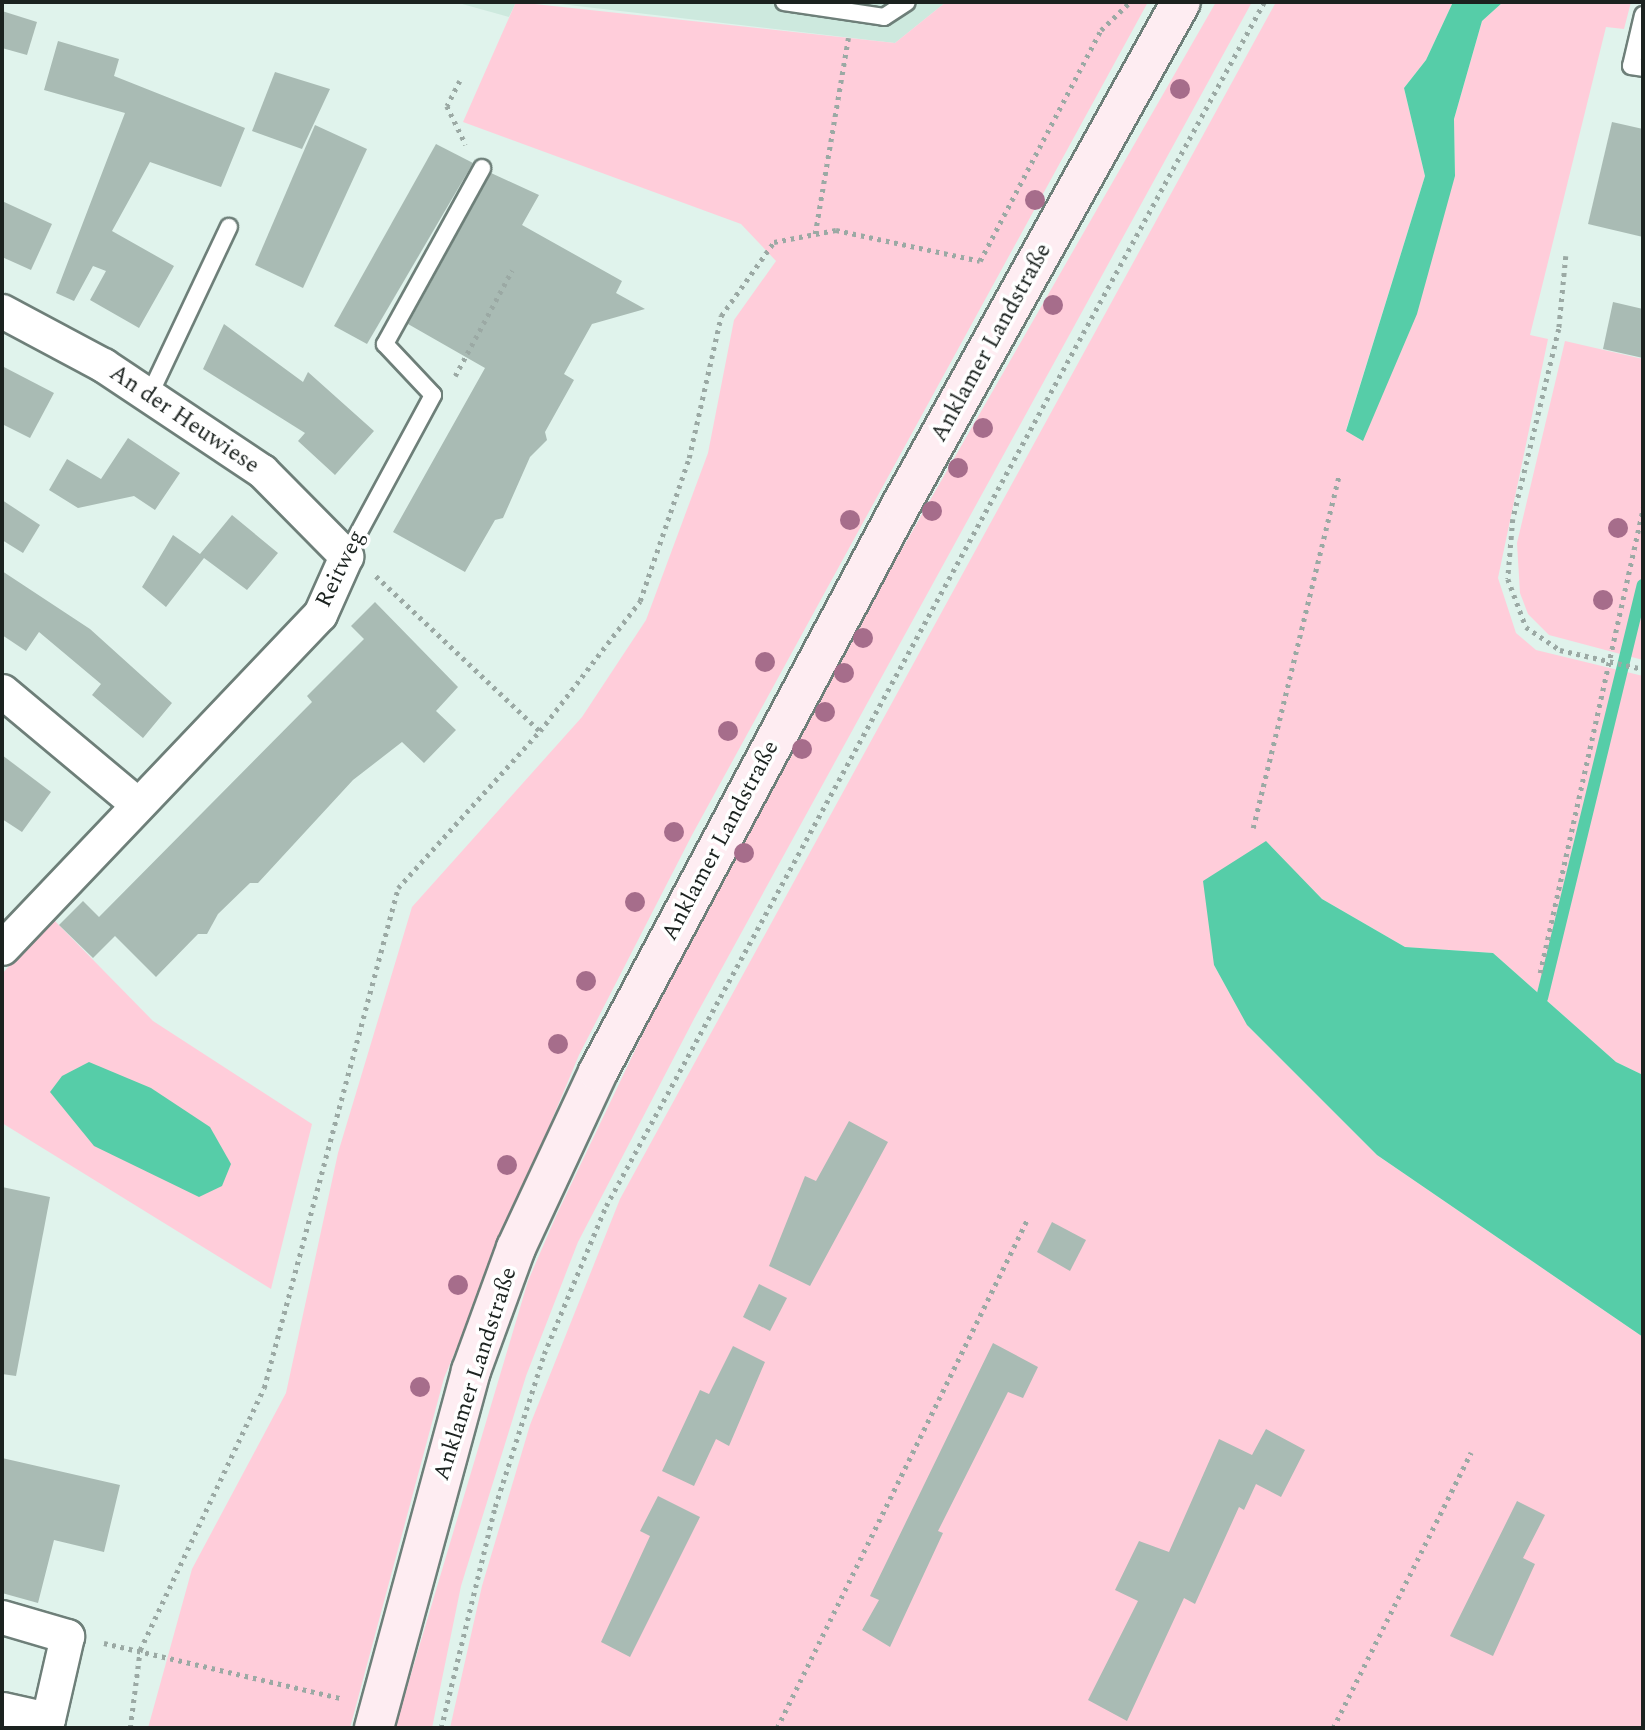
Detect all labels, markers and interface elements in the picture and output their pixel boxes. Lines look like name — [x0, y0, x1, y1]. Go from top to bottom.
street label: Anklamer Landstraße — [926, 239, 1058, 447]
street label: An der Heuwiese — [104, 360, 264, 480]
street label: Reitweg — [310, 526, 372, 612]
street label: Anklamer Landstraße — [657, 736, 785, 946]
street label: Anklamer Landstraße — [428, 1264, 524, 1484]

